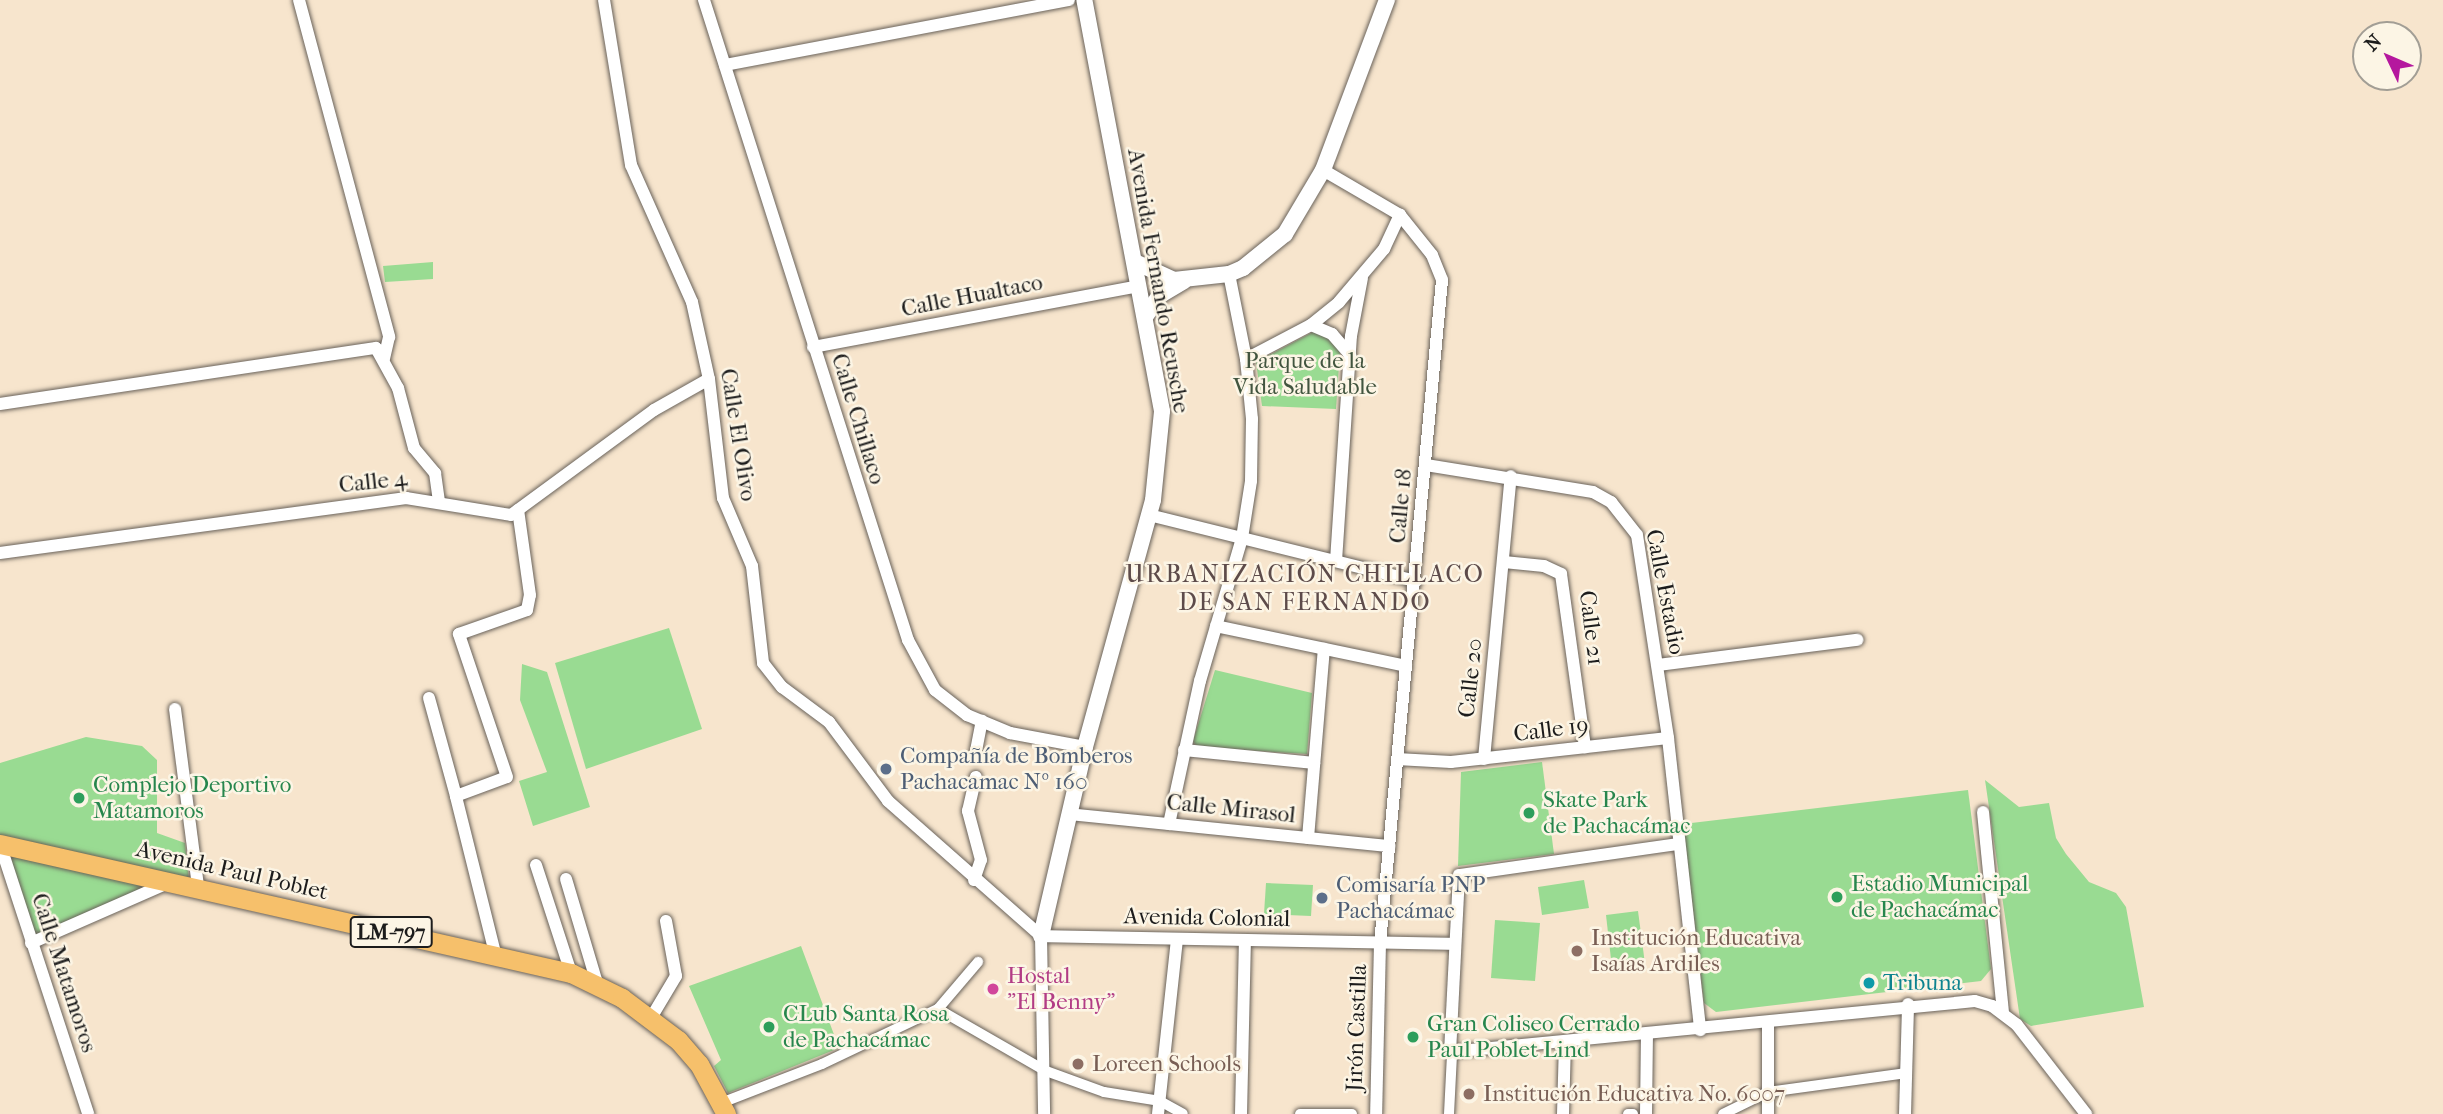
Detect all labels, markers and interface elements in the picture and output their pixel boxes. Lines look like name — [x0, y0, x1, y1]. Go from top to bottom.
north arrow — [2352, 21, 2422, 91]
text: N — [2360, 30, 2386, 56]
street label: Avenida Fernando Reusche — [1121, 147, 1195, 415]
street label: Calle Hualtaco — [899, 269, 1045, 323]
park label: Parque de la Vida Saludable — [1233, 347, 1377, 401]
street label: Calle Chillaco — [825, 350, 891, 488]
street label: Calle El Olivo — [714, 367, 762, 503]
street label: Calle 4 — [337, 465, 409, 499]
street label: Calle 18 — [1384, 468, 1418, 544]
street label: Calle Estadio — [1639, 527, 1691, 657]
district label: URBANIZACIÓN CHILLACO DE SAN FERNANDO — [1128, 561, 1482, 617]
street label: Calle 21 — [1573, 589, 1609, 667]
street label: Calle 20 — [1453, 637, 1489, 719]
street label: Calle 19 — [1512, 712, 1590, 748]
place label: Compañía de Bomberos Pachacamac Nº 160 — [900, 742, 1133, 796]
marker: Compañía de Bomberos Pachacamac Nº 160 — [878, 761, 894, 777]
place label: Complejo Deportivo Matamoros — [93, 771, 292, 825]
place label: Skate Park de Pachacámac — [1543, 786, 1690, 840]
street label: Calle Mirasol — [1165, 789, 1297, 829]
marker: Complejo Deportivo Matamoros — [71, 790, 87, 806]
marker: Skate Park de Pachacámac — [1521, 805, 1537, 821]
street label: Avenida Paul Poblet — [133, 836, 331, 906]
place label: Estadio Municipal de Pachacámac — [1851, 870, 2028, 924]
place label: Comisaría PNP Pachacámac — [1336, 871, 1485, 925]
marker: Estadio Municipal de Pachacámac — [1829, 889, 1845, 905]
street label: Calle Matamoros — [25, 890, 103, 1056]
marker: Comisaría PNP Pachacámac — [1314, 890, 1330, 906]
street label: Avenida Colonial — [1123, 903, 1291, 933]
road number: LM-797 — [349, 914, 433, 950]
place label: Institución Educativa Isaías Ardiles — [1591, 924, 1801, 978]
marker: Institución Educativa Isaías Ardiles — [1569, 943, 1585, 959]
place label: Hostal "El Benny" — [1007, 962, 1115, 1016]
street label: Jirón Castilla — [1341, 964, 1373, 1092]
place label: Tribuna — [1883, 969, 1962, 997]
marker: Tribuna — [1861, 975, 1877, 991]
marker: Hostal "El Benny" — [985, 981, 1001, 997]
place label: CLub Santa Rosa de Pachacámac — [783, 1000, 949, 1054]
place label: Gran Coliseo Cerrado Paul Poblet Lind — [1427, 1010, 1640, 1064]
marker: CLub Santa Rosa de Pachacámac — [761, 1019, 777, 1035]
marker: Gran Coliseo Cerrado Paul Poblet Lind — [1405, 1029, 1421, 1045]
place label: Loreen Schools — [1092, 1050, 1241, 1078]
marker: Loreen Schools — [1070, 1056, 1086, 1072]
place label: Institución Educativa No. 6007 — [1483, 1080, 1785, 1108]
marker: Institución Educativa No. 6007 — [1461, 1086, 1477, 1102]

